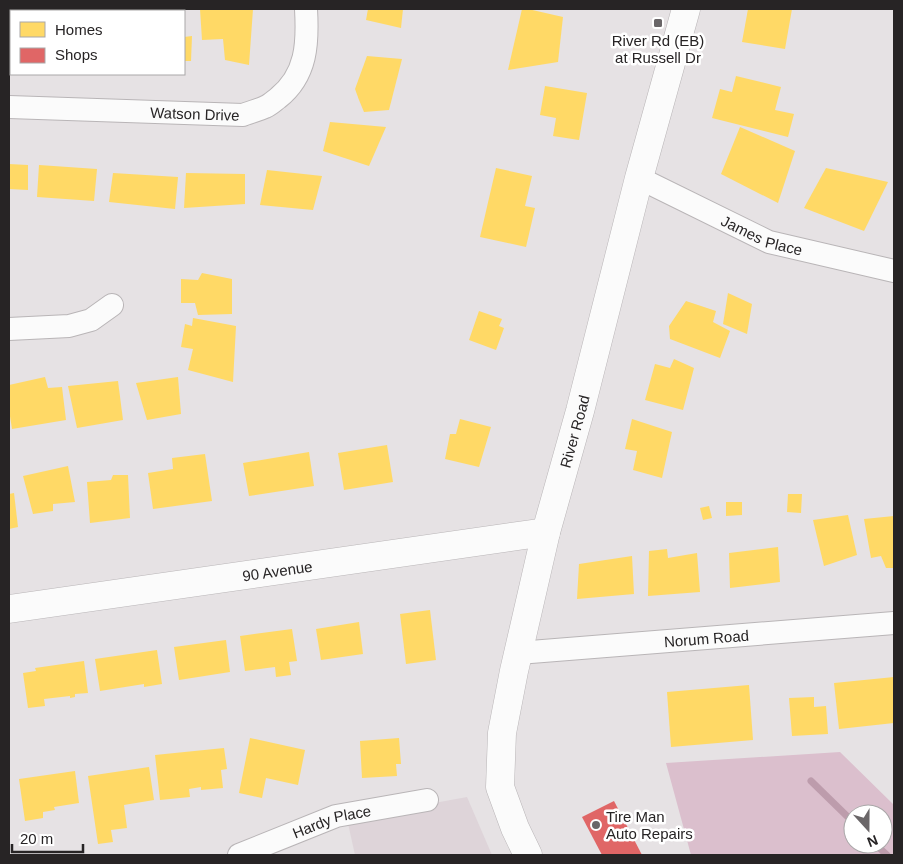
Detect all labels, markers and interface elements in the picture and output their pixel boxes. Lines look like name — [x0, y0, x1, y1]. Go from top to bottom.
legend — [10, 10, 185, 75]
marker: River Rd (EB) at Russell Dr — [652, 17, 664, 29]
text: Homes — [55, 21, 103, 38]
place label: River Rd (EB) at Russell Dr — [612, 32, 704, 66]
text: Shops — [55, 46, 98, 63]
street label: Watson Drive — [150, 103, 240, 123]
street label: James Place — [719, 211, 804, 258]
street label: River Road — [556, 393, 592, 470]
street label: 90 Avenue — [241, 557, 313, 584]
street label: Norum Road — [663, 626, 749, 650]
street label: Hardy Place — [290, 802, 372, 841]
north arrow — [843, 804, 893, 854]
place label: Tire Man Auto Repairs — [606, 808, 693, 842]
marker: Tire Man Auto Repairs — [590, 819, 602, 831]
scale bar — [12, 822, 84, 854]
text: 20 m — [20, 830, 53, 847]
text: N — [865, 832, 880, 850]

